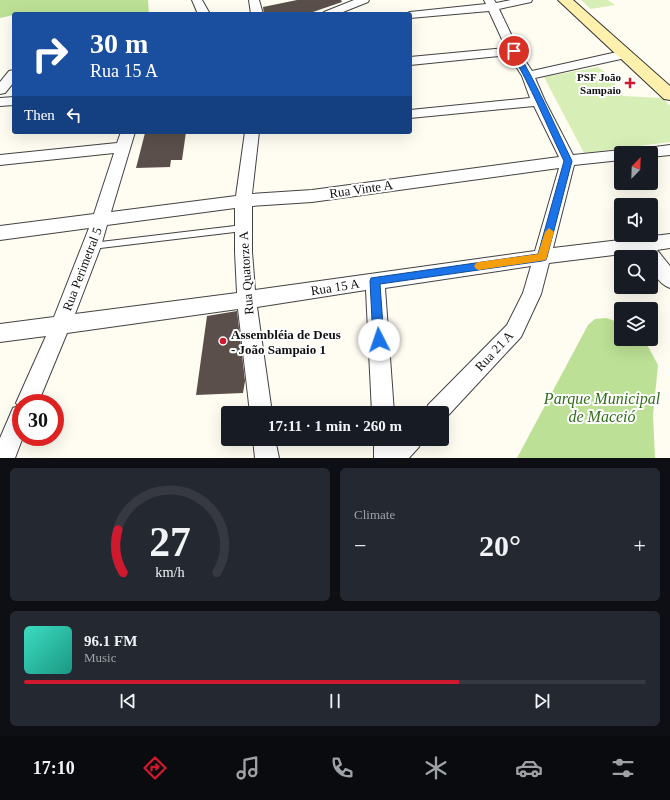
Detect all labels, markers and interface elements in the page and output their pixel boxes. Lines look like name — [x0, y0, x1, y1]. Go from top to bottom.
icon: right — [24, 28, 76, 80]
text: 30 m — [90, 28, 148, 59]
pin — [497, 34, 531, 68]
icon: arrive — [503, 40, 525, 62]
text: Rua 15 A — [90, 61, 158, 81]
place label: PSF João Sampaio — [577, 71, 621, 96]
marker: PSF João Sampaio — [624, 77, 636, 89]
icon: left — [63, 104, 85, 126]
text: Then — [24, 107, 55, 123]
north arrow — [614, 146, 658, 190]
map controls — [614, 146, 658, 346]
street label: Rua Vinte A — [328, 177, 394, 201]
button: sound — [614, 198, 658, 242]
street label: Rua Perimetral 5 — [59, 225, 105, 313]
street label: Rua Quatorze A — [236, 230, 256, 315]
button: search — [614, 250, 658, 294]
street label: Rua 15 A — [310, 276, 361, 298]
button: layers — [614, 302, 658, 346]
position arrow — [358, 319, 400, 361]
place label: Assembléia de Deus - João Sampaio 1 — [231, 327, 341, 357]
street label: Rua 21 A — [472, 327, 517, 374]
marker: Assembléia de Deus - João Sampaio 1 — [218, 336, 228, 346]
park label: Parque Municipal de Maceió — [543, 390, 661, 425]
speed limit sign: 30 — [12, 394, 64, 446]
text: 17:11 · 1 min · 260 m — [268, 418, 402, 434]
text: Climate — [354, 507, 395, 522]
text: 27 — [149, 518, 191, 564]
text: 20° — [479, 529, 521, 562]
text: − — [354, 533, 366, 558]
text: + — [634, 533, 646, 558]
text: km/h — [155, 563, 185, 579]
text: 96.1 FM — [84, 633, 137, 649]
text: Music — [84, 650, 117, 665]
icon: previous — [117, 690, 139, 712]
icon: pause — [324, 690, 346, 712]
icon: next — [531, 690, 553, 712]
icon: directions — [141, 754, 169, 782]
icon: music — [234, 754, 262, 782]
icon: phone — [328, 754, 356, 782]
icon: climate — [422, 754, 450, 782]
icon: car — [515, 754, 543, 782]
icon: filters — [609, 754, 637, 782]
text: 17:10 — [33, 758, 75, 778]

